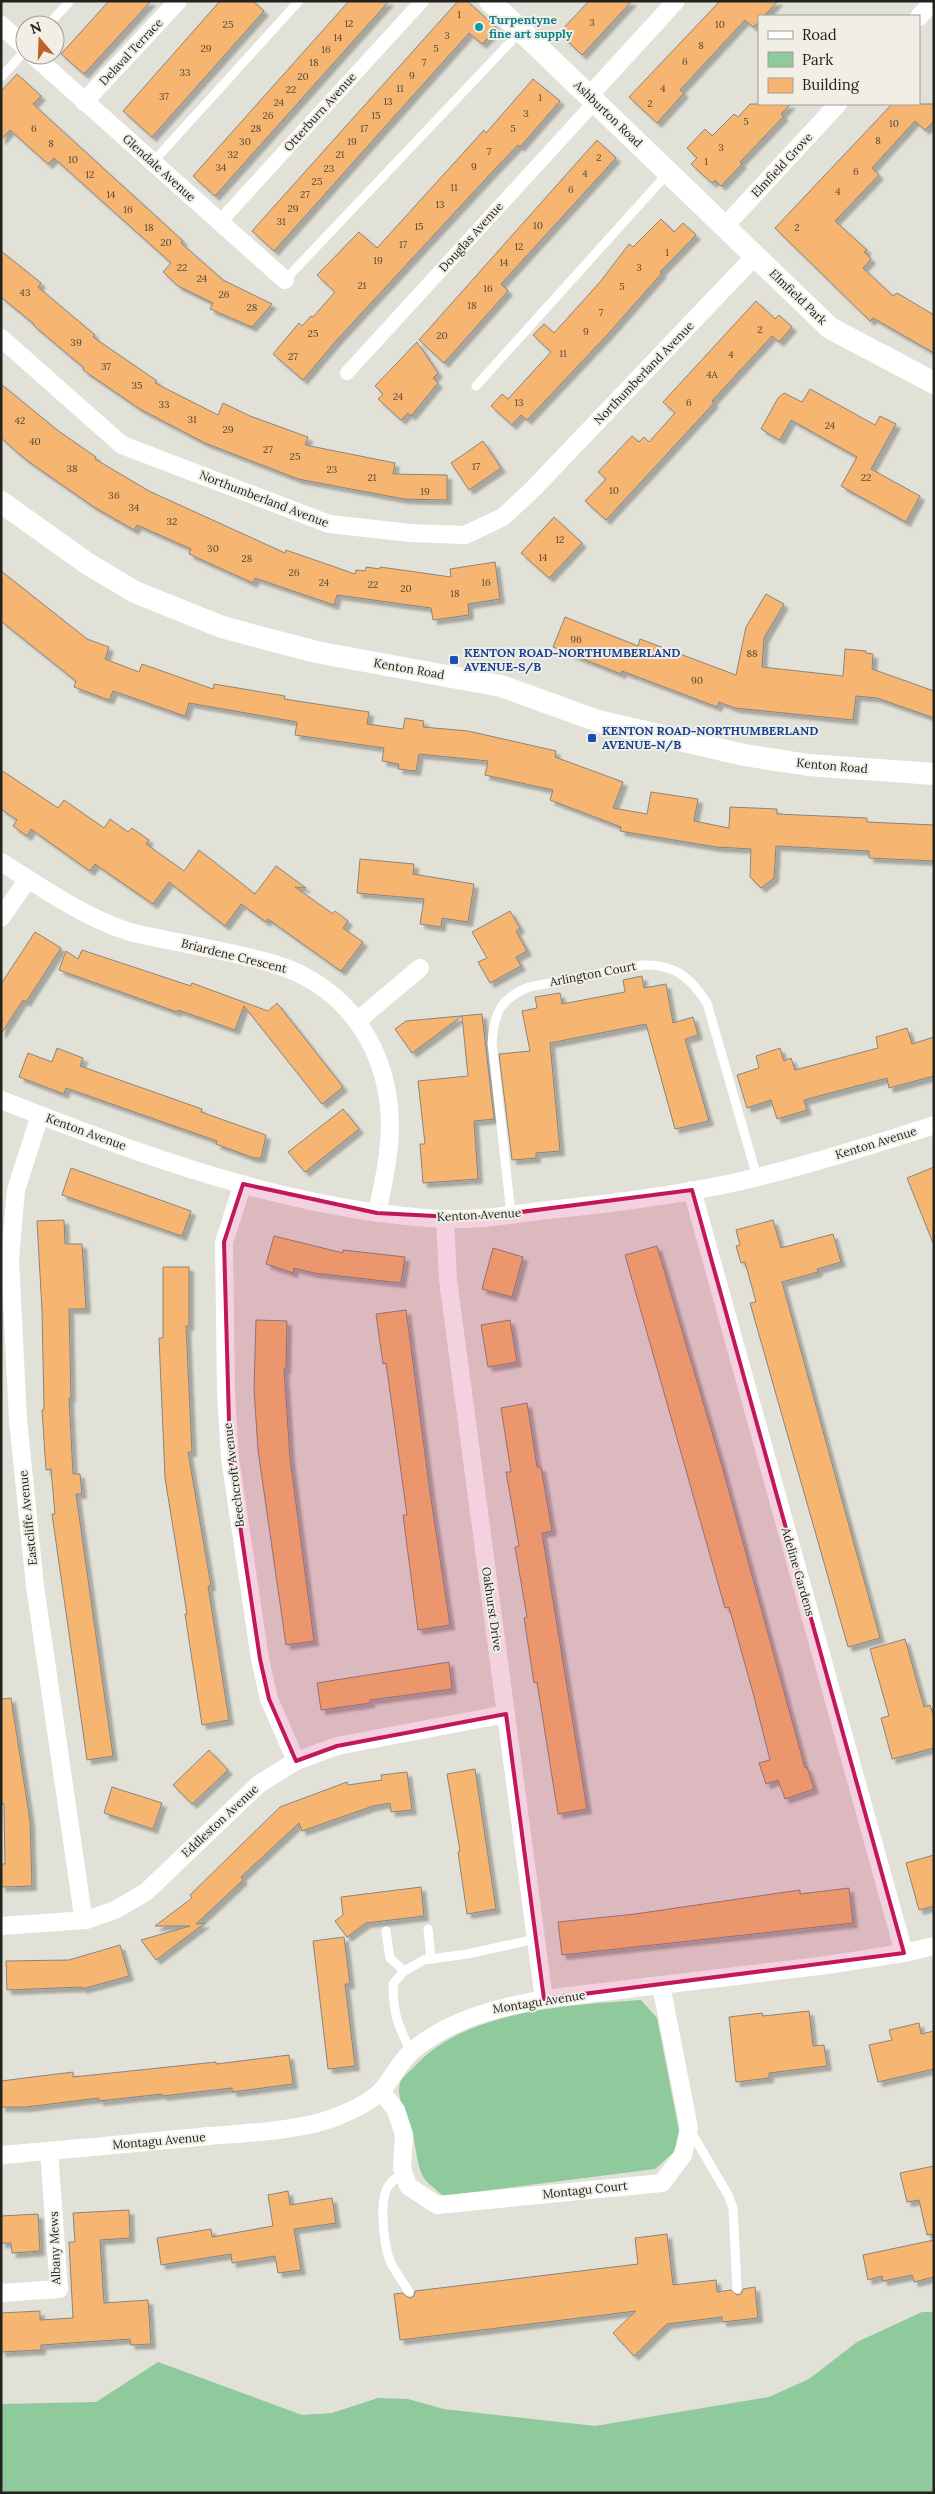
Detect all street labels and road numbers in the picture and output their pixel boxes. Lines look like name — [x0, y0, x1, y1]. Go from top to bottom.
street label: Delaval Terrace — [96, 15, 166, 88]
street label: Otterburn Avenue — [280, 69, 359, 154]
street label: Ashburton Road — [570, 76, 646, 150]
street label: Elmfield Grove — [748, 129, 816, 200]
street label: Glendale Avenue — [120, 131, 199, 205]
street label: Douglas Avenue — [435, 198, 506, 275]
street label: Elmfield Park — [767, 266, 831, 328]
street label: Northumberland Avenue — [590, 318, 697, 427]
street label: Northumberland Avenue — [197, 467, 331, 530]
street label: Kenton Road — [373, 655, 446, 682]
street label: Kenton Road — [796, 755, 868, 776]
street label: Briardene Crescent — [180, 935, 289, 976]
street label: Arlington Court — [547, 958, 638, 989]
street label: Kenton Avenue — [44, 1110, 129, 1153]
street label: Kenton Avenue — [833, 1123, 919, 1162]
street label: Kenton Avenue — [436, 1205, 522, 1224]
street label: Beechcroft Avenue — [220, 1421, 247, 1528]
street label: Eastcliffe Avenue — [15, 1469, 40, 1566]
street label: Adeline Gardens — [778, 1525, 818, 1618]
street label: Oakhurst Drive — [479, 1566, 506, 1653]
street label: Eddleston Avenue — [178, 1781, 262, 1860]
street label: Montagu Avenue — [491, 1987, 587, 2016]
street label: Montagu Avenue — [112, 2129, 207, 2152]
street label: Montagu Court — [542, 2178, 629, 2201]
street label: Albany Mews — [46, 2211, 63, 2286]

